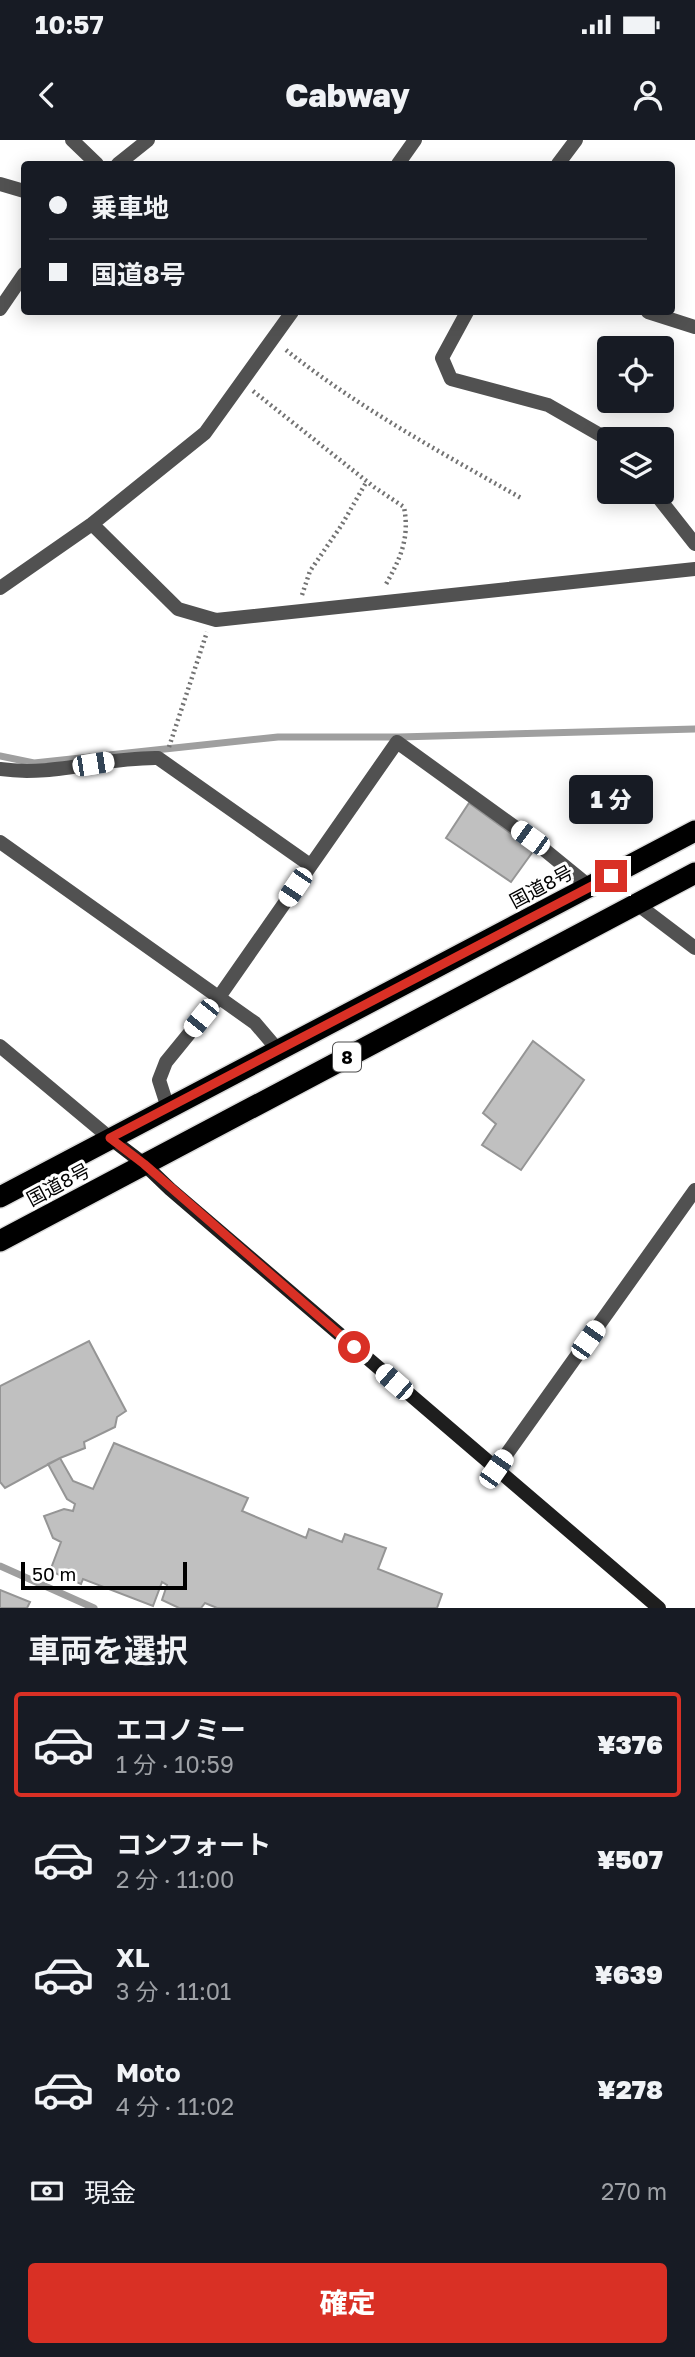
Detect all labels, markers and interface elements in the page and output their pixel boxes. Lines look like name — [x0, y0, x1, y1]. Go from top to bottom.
text: 10:57 — [35, 9, 104, 40]
icon: back — [28, 76, 66, 114]
text: Cabway — [285, 76, 410, 114]
icon: person — [629, 76, 667, 114]
text: 乗車地 — [91, 192, 169, 223]
text: 国道8号 — [91, 259, 186, 290]
map controls — [597, 336, 674, 504]
button: locate — [597, 336, 674, 413]
button: layers — [597, 427, 674, 504]
car — [71, 750, 116, 778]
callout: 1 分 — [569, 774, 653, 824]
text: 1 分 — [591, 785, 631, 813]
car — [507, 817, 554, 859]
street label: 国道8号 — [505, 860, 577, 912]
route end — [595, 860, 627, 892]
car — [275, 864, 316, 910]
car — [180, 995, 223, 1041]
road number: 8 — [333, 1042, 361, 1072]
street label: 国道8号 — [22, 1158, 94, 1210]
car — [568, 1317, 609, 1363]
route start — [338, 1331, 370, 1363]
car — [372, 1360, 417, 1404]
car — [476, 1446, 517, 1492]
scale bar — [21, 1559, 187, 1591]
text: 50 m — [32, 1562, 76, 1585]
text: 車両を選択 — [28, 1631, 188, 1669]
icon: car — [32, 1713, 95, 1776]
text: エコノミー — [116, 1714, 246, 1745]
text: ¥376 — [597, 1729, 663, 1760]
text: 1 分 · 10:59 — [116, 1750, 234, 1778]
icon: car — [32, 1828, 95, 1891]
text: コンフォート — [116, 1829, 271, 1860]
text: ¥507 — [597, 1844, 663, 1875]
text: 2 分 · 11:00 — [116, 1865, 234, 1893]
text: XL — [116, 1942, 150, 1973]
icon: car — [32, 1943, 95, 2006]
text: ¥639 — [594, 1959, 663, 1990]
text: 3 分 · 11:01 — [116, 1977, 231, 2005]
text: Moto — [116, 2057, 181, 2088]
icon: car — [32, 2058, 95, 2121]
text: ¥278 — [597, 2074, 663, 2105]
text: 4 分 · 11:02 — [116, 2092, 234, 2120]
icon: cash — [28, 2172, 66, 2210]
text: 現金 — [84, 2177, 136, 2208]
text: 270 m — [601, 2177, 667, 2205]
button: 確定 — [28, 2263, 667, 2343]

